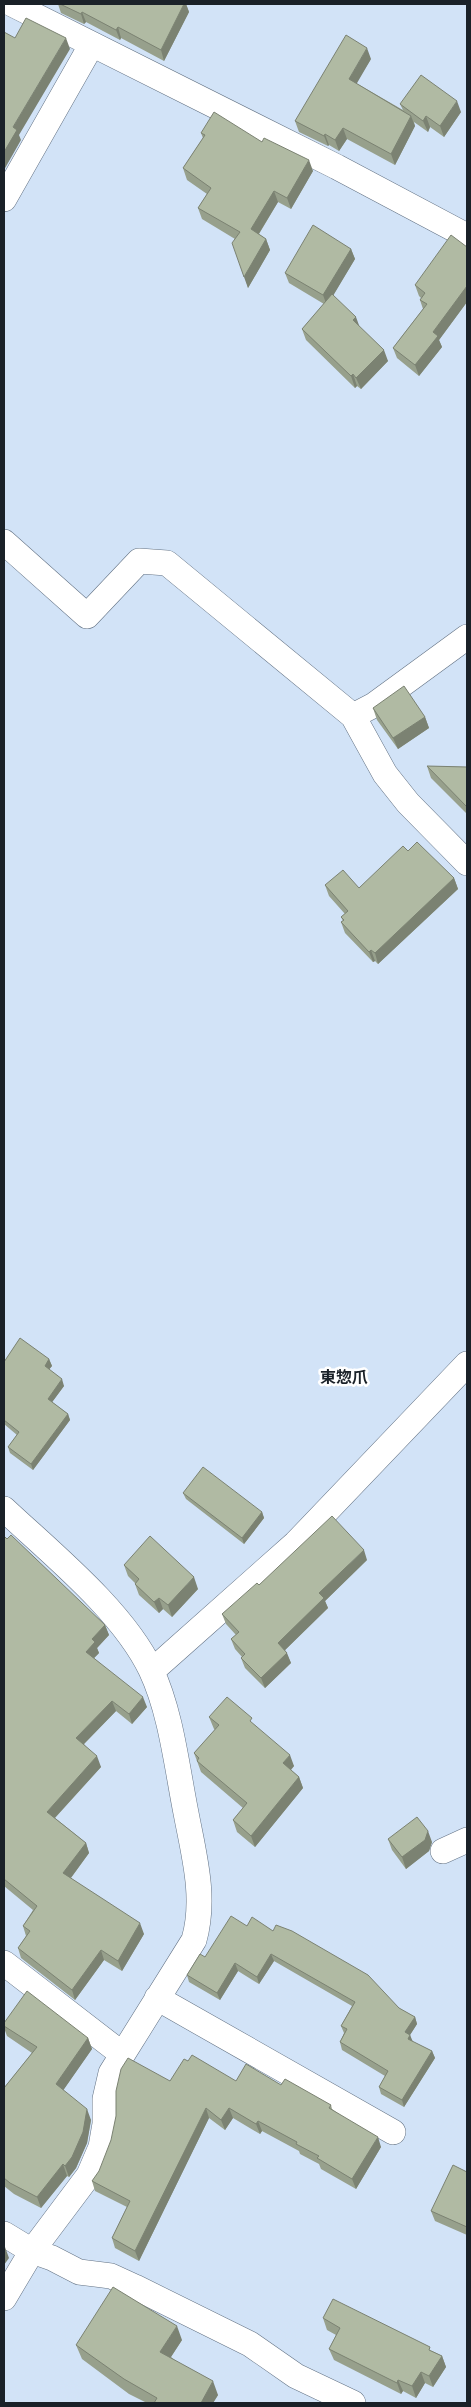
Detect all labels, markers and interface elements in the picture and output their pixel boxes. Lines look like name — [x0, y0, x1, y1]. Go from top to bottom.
district label: 東惣爪 — [320, 1368, 368, 1386]

